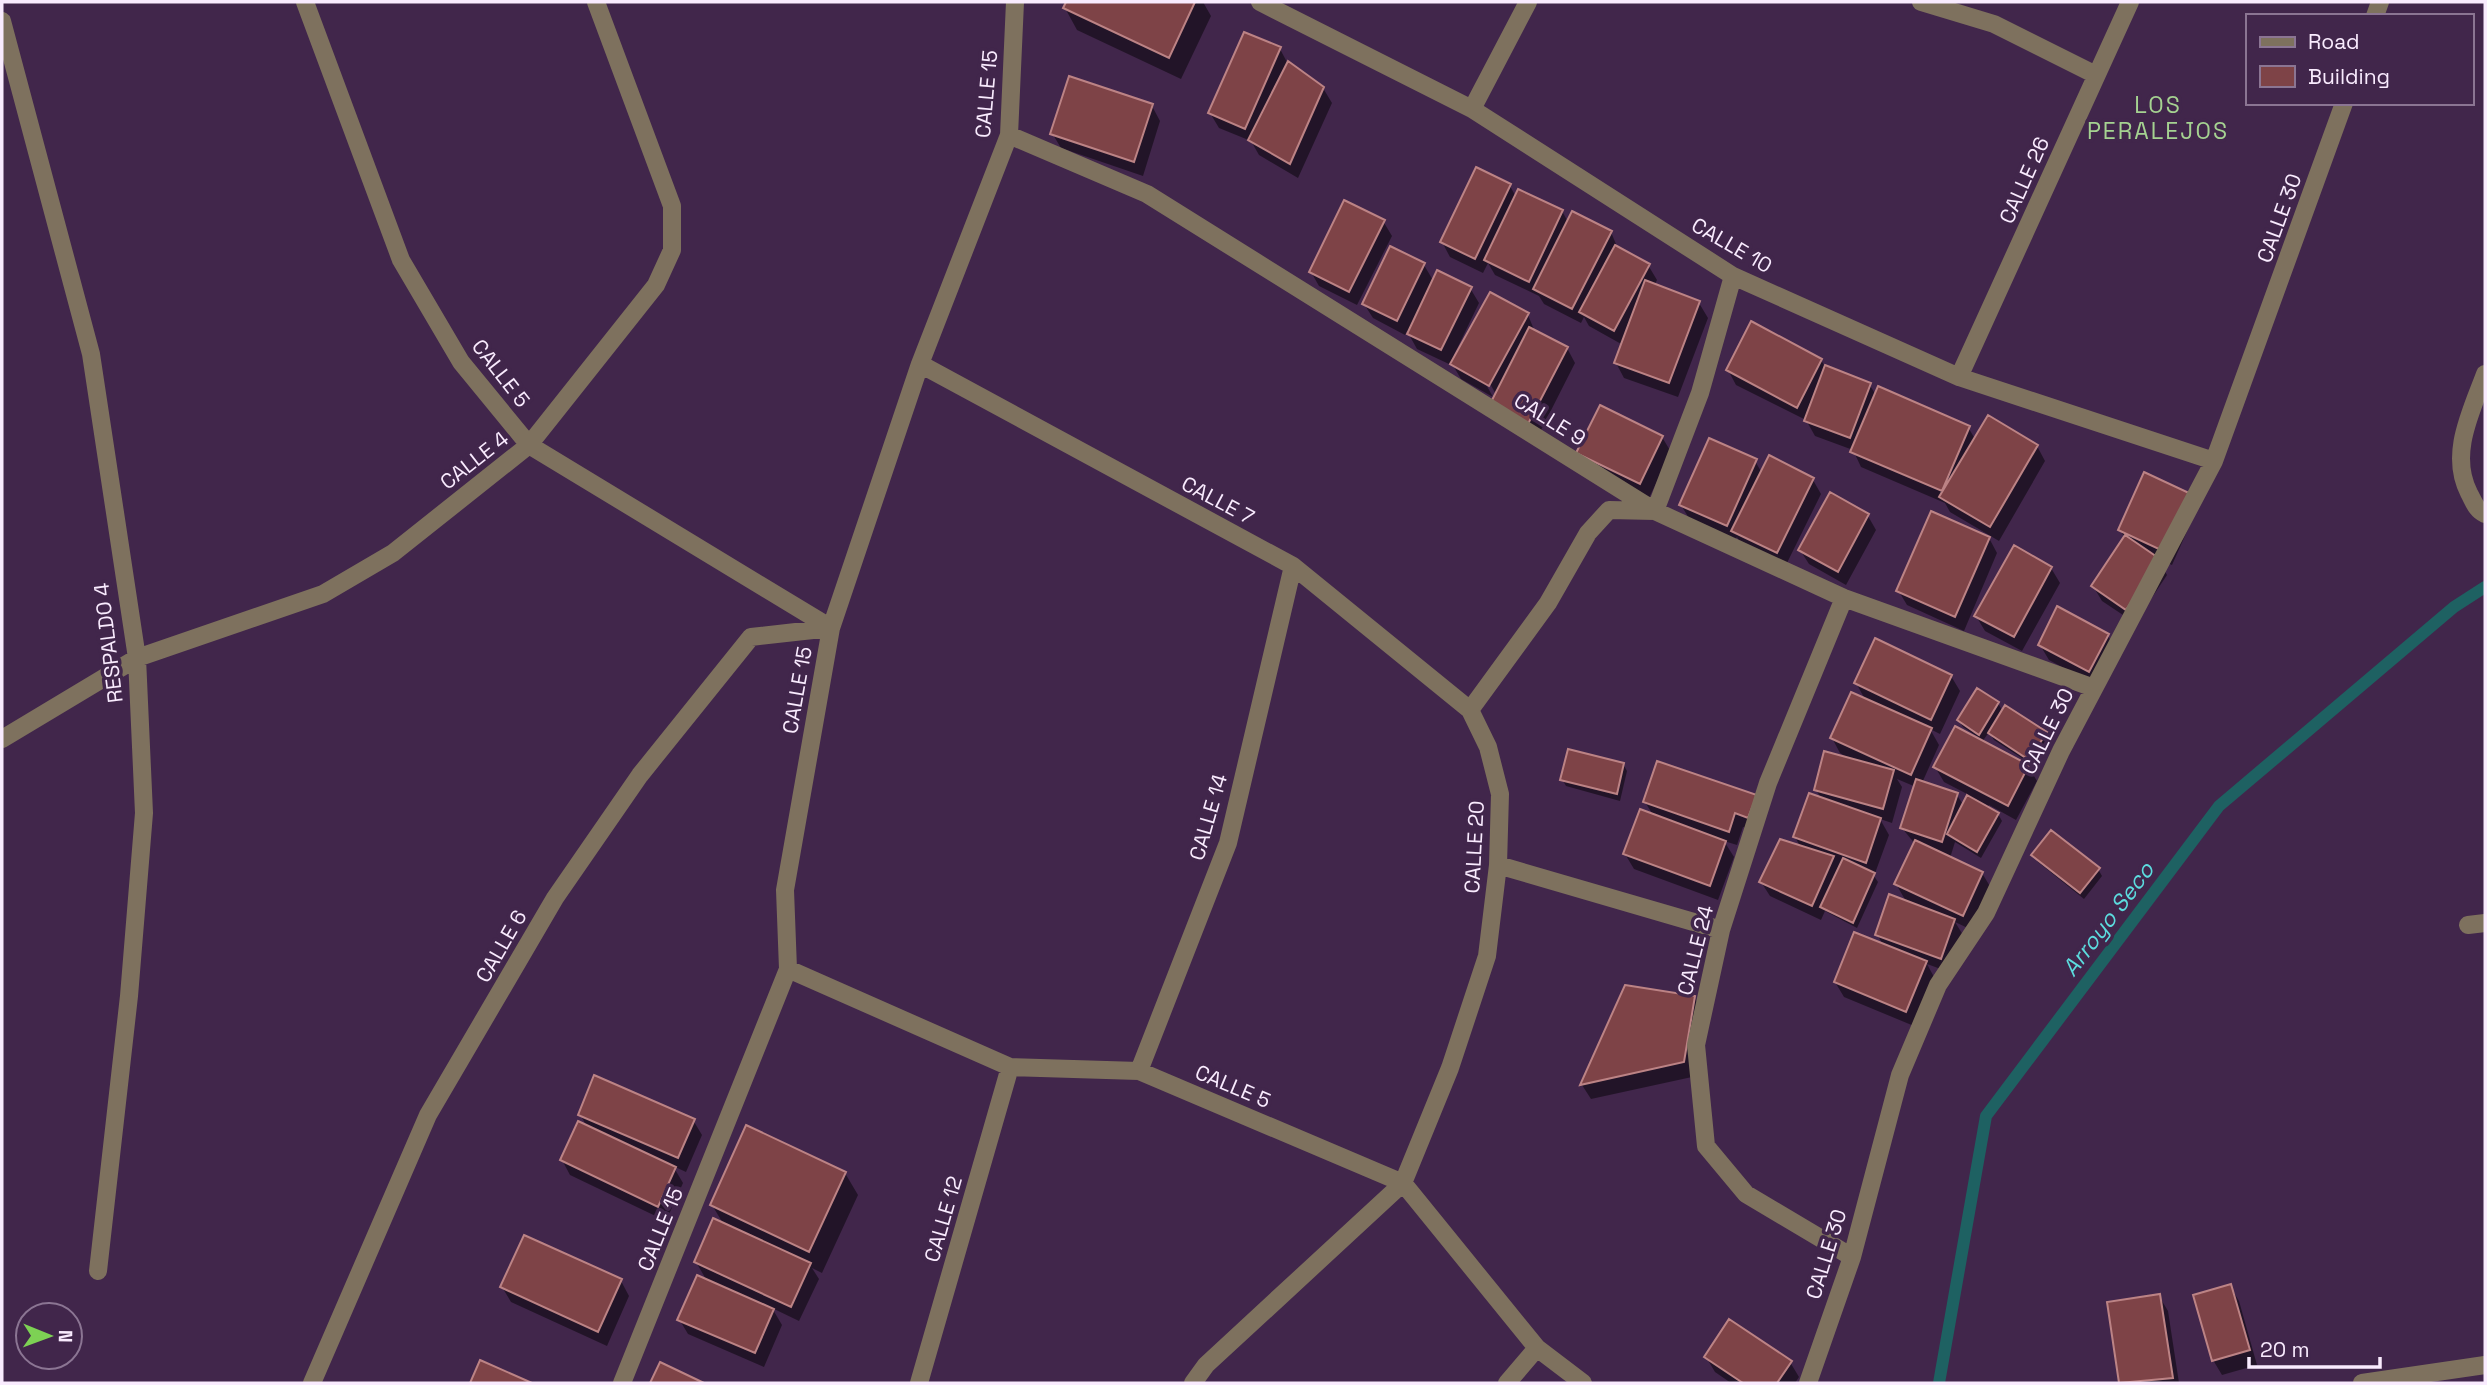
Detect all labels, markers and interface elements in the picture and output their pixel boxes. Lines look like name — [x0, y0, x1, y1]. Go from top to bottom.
legend — [2246, 14, 2473, 105]
text: Road — [2308, 28, 2360, 55]
street label: CALLE 15 — [969, 49, 1003, 139]
text: Building — [2308, 63, 2390, 90]
district label: LOS PERALEJOS — [2087, 90, 2229, 146]
street label: CALLE 26 — [1993, 132, 2055, 228]
street label: CALLE 30 — [2250, 170, 2308, 266]
street label: CALLE 10 — [1687, 211, 1777, 279]
street label: CALLE 5 — [466, 333, 536, 413]
street label: CALLE 9 — [1509, 386, 1591, 452]
street label: CALLE 4 — [434, 425, 514, 495]
street label: CALLE 7 — [1177, 470, 1259, 530]
street label: RESPALDO 4 — [87, 582, 129, 704]
street label: CALLE 15 — [776, 644, 818, 736]
street label: CALLE 30 — [2015, 683, 2079, 779]
street label: CALLE 14 — [1183, 771, 1233, 863]
street label: CALLE 20 — [1458, 800, 1490, 894]
water label: Arroyo Seco — [2055, 855, 2161, 982]
street label: CALLE 24 — [1671, 902, 1719, 998]
street label: CALLE 6 — [469, 905, 533, 987]
street label: CALLE 5 — [1191, 1058, 1275, 1114]
street label: CALLE 12 — [918, 1173, 968, 1265]
street label: CALLE 15 — [631, 1183, 689, 1275]
street label: CALLE 30 — [1800, 1206, 1852, 1302]
north arrow — [14, 1301, 84, 1371]
scale bar — [2249, 1326, 2380, 1370]
text: N — [53, 1330, 78, 1343]
text: 20 m — [2260, 1336, 2310, 1363]

